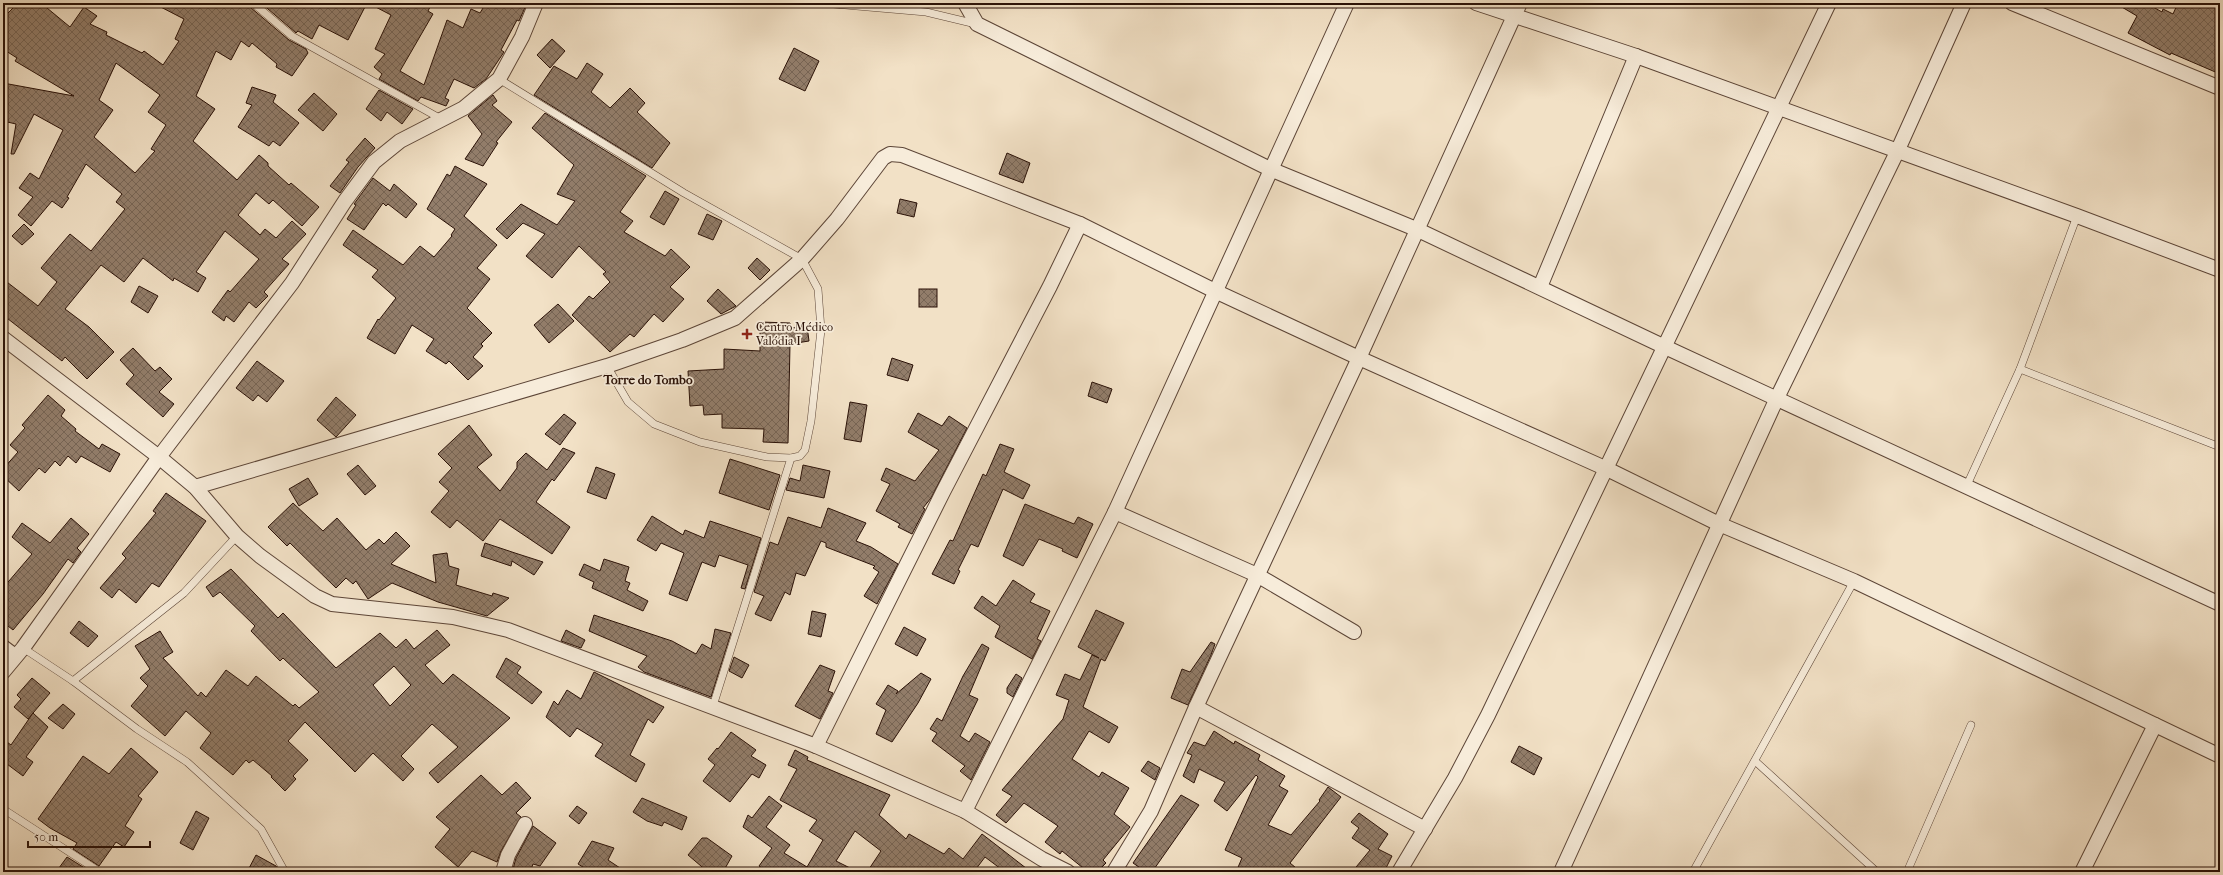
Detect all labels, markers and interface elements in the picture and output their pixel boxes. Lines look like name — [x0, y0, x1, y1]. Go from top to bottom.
place label: Centro Médico Valódia I — [755, 320, 833, 348]
marker: Centro Médico Valódia I — [741, 328, 753, 340]
district label: Torre do Tombo — [603, 372, 693, 387]
scale bar — [28, 823, 150, 849]
text: 50 m — [34, 830, 58, 844]

